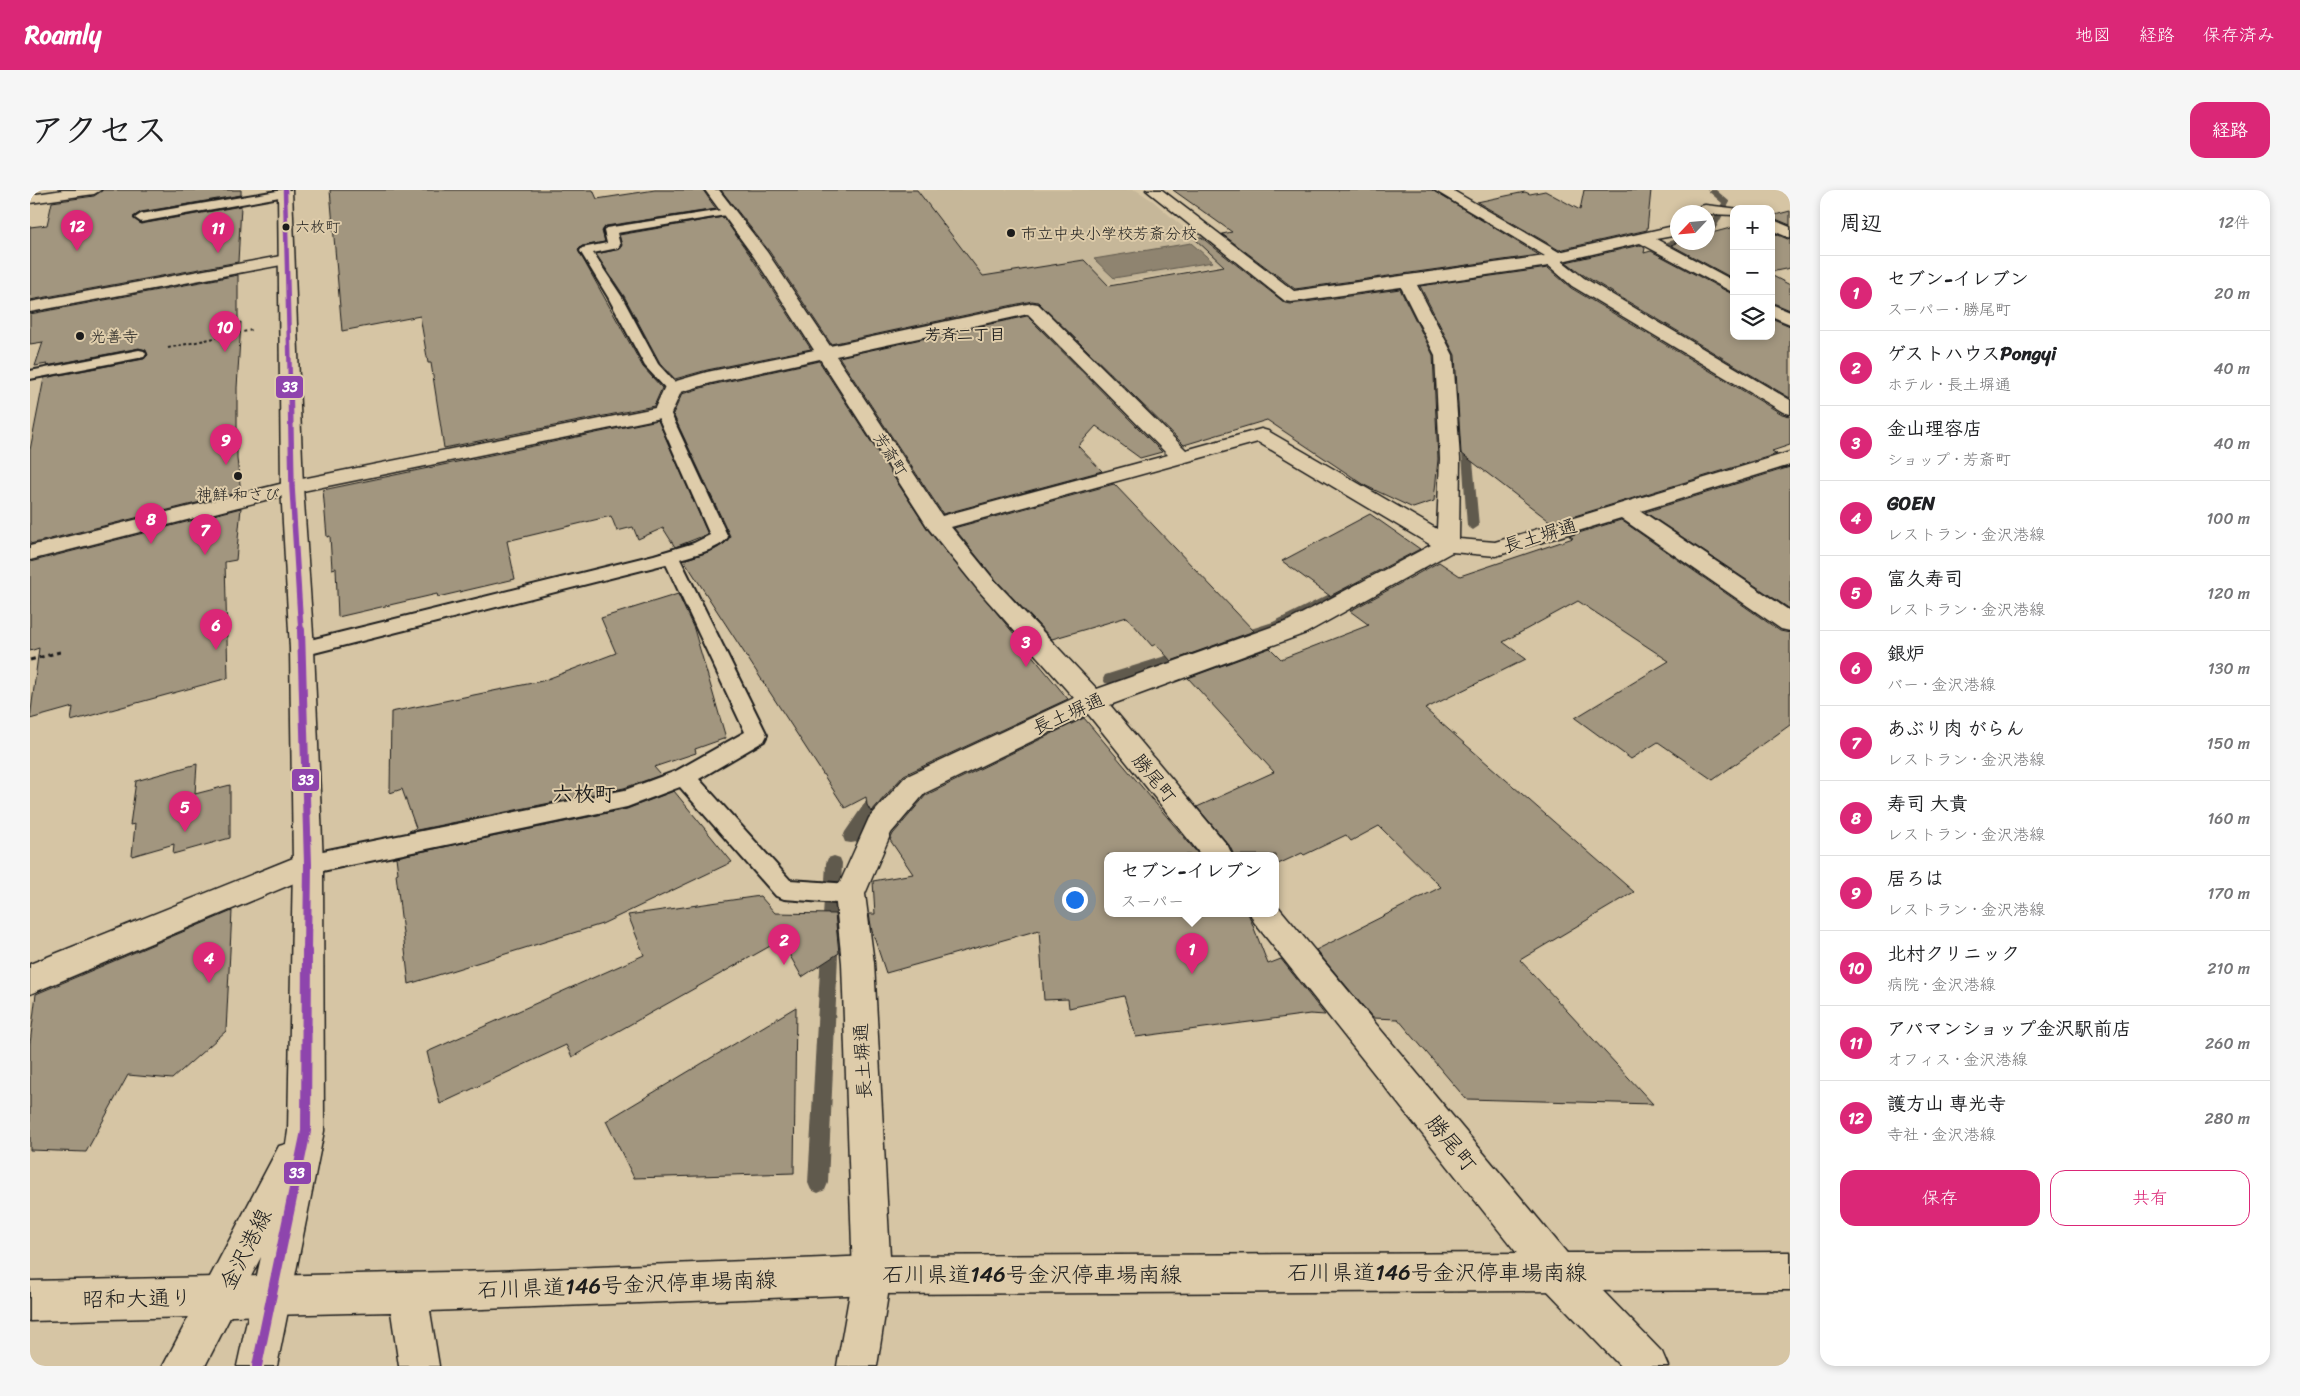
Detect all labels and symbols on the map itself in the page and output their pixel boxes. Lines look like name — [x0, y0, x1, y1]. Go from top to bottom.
north arrow — [1670, 205, 1715, 250]
pin: 12 — [61, 210, 93, 251]
pin: 11 — [202, 212, 234, 253]
place label: 六枚町 — [295, 214, 341, 240]
place label: 市立中央小学校芳斎分校 — [1021, 219, 1197, 248]
marker: 六枚町 — [281, 222, 291, 232]
marker: 市立中央小学校芳斎分校 — [1005, 227, 1017, 239]
pin: 10 — [209, 311, 241, 352]
district label: 芳斉二丁目 — [925, 320, 1005, 349]
place label: 光善寺 — [90, 322, 138, 351]
marker: 光善寺 — [74, 330, 86, 342]
line badge: 33 — [275, 375, 304, 399]
text: 33 — [281, 375, 298, 400]
pin: 9 — [210, 424, 242, 465]
street label: 芳斎町 — [865, 426, 916, 482]
marker: 神鮮 和さび — [232, 470, 244, 482]
place label: 神鮮 和さび — [196, 480, 280, 509]
pin: 8 — [135, 503, 167, 544]
street label: 長土塀通 — [1499, 509, 1581, 562]
pin: 7 — [189, 514, 221, 555]
pin: 6 — [200, 609, 232, 650]
pin: 3 — [1010, 626, 1042, 667]
street label: 長土塀通 — [1027, 683, 1110, 744]
street label: 勝尾町 — [1124, 746, 1185, 811]
line badge: 33 — [291, 768, 320, 792]
text: 33 — [297, 768, 314, 793]
district label: 六枚町 — [553, 775, 616, 813]
pin: 5 — [169, 791, 201, 832]
your location — [1062, 887, 1088, 913]
pin: 2 — [768, 924, 800, 965]
pin: 1 — [1176, 933, 1208, 974]
pin: 4 — [193, 942, 225, 983]
street label: 長土塀通 — [844, 1022, 881, 1100]
street label: 勝尾町 — [1416, 1105, 1488, 1181]
line badge: 33 — [283, 1161, 312, 1185]
text: 33 — [288, 1161, 305, 1186]
street label: 金沢港線 — [208, 1201, 283, 1297]
street label: 石川県道146号金沢停車場南線 — [1287, 1253, 1587, 1292]
street label: 石川県道146号金沢停車場南線 — [882, 1255, 1182, 1294]
street label: 石川県道146号金沢停車場南線 — [477, 1260, 777, 1309]
street label: 昭和大通り — [82, 1278, 192, 1319]

